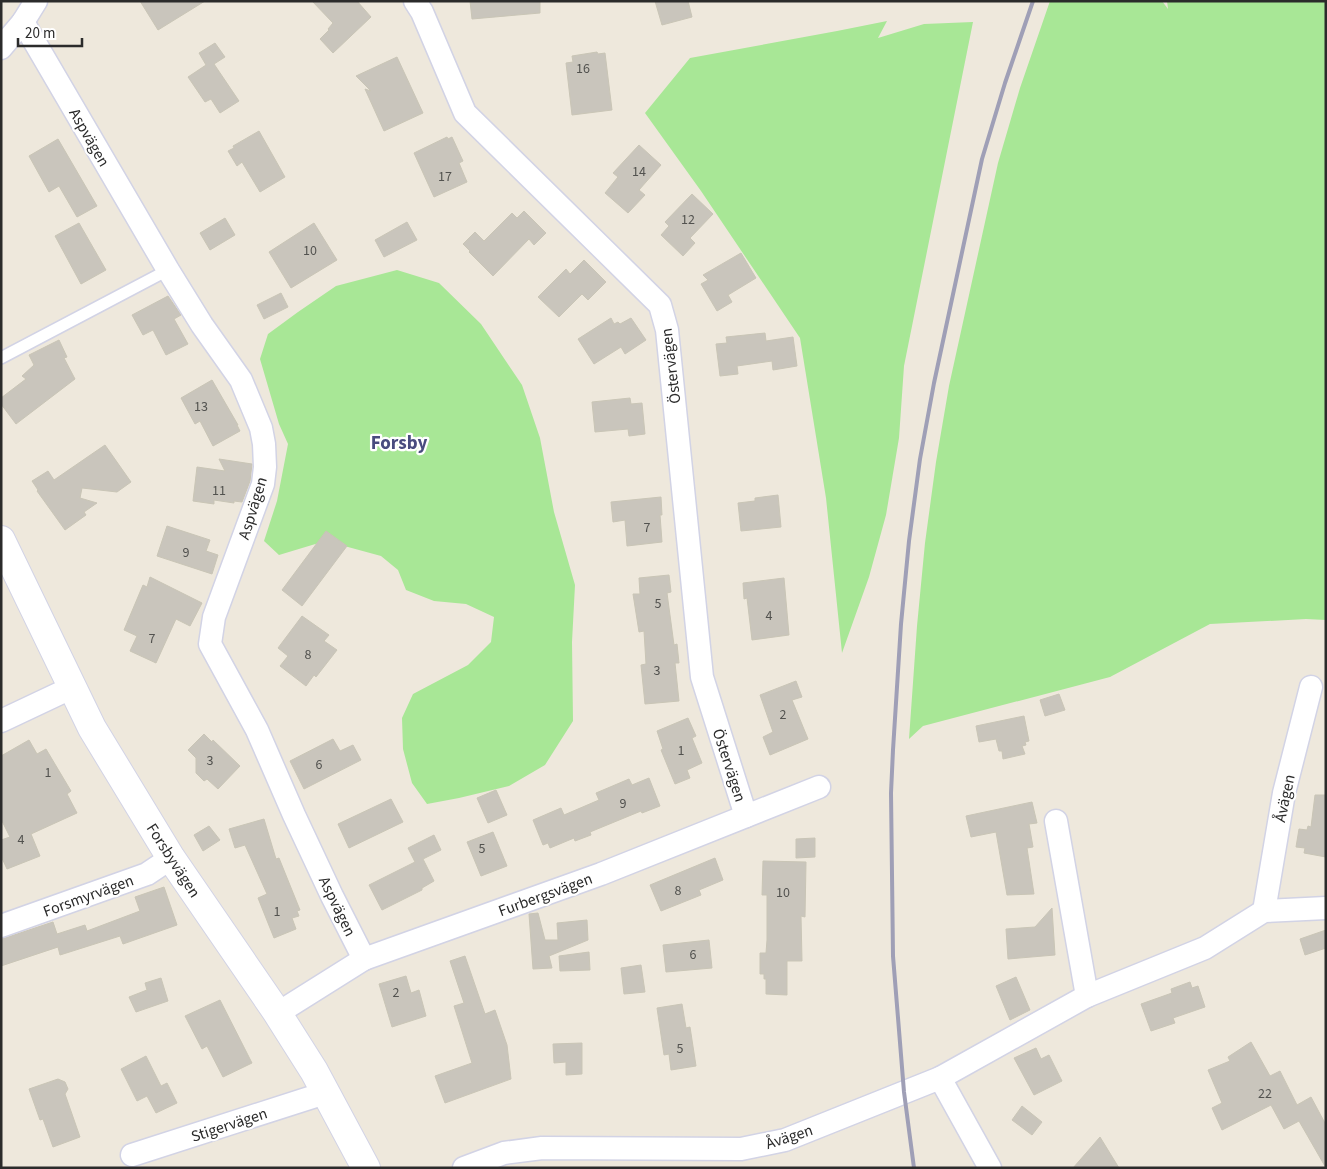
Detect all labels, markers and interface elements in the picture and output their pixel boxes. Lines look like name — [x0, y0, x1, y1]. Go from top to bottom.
scale bar — [18, 15, 81, 47]
text: 20 m — [25, 23, 55, 44]
house number: 16 — [576, 59, 590, 79]
street label: Aspvägen — [64, 104, 115, 171]
house number: 14 — [632, 162, 646, 182]
house number: 17 — [438, 167, 452, 187]
house number: 12 — [681, 210, 695, 230]
house number: 10 — [303, 241, 317, 261]
street label: Östervägen — [655, 327, 687, 405]
house number: 13 — [194, 397, 208, 417]
district label: Forsby — [371, 430, 427, 457]
street label: Aspvägen — [233, 474, 273, 542]
house number: 11 — [212, 481, 226, 501]
house number: 7 — [644, 518, 651, 538]
house number: 9 — [183, 543, 190, 563]
house number: 5 — [655, 594, 662, 614]
house number: 4 — [766, 606, 773, 626]
house number: 7 — [149, 629, 156, 649]
house number: 8 — [305, 645, 312, 665]
house number: 3 — [654, 661, 661, 681]
house number: 2 — [780, 705, 787, 725]
street label: Östervägen — [707, 726, 751, 805]
house number: 1 — [678, 741, 685, 761]
house number: 3 — [207, 751, 214, 771]
house number: 6 — [316, 755, 323, 775]
house number: 1 — [45, 763, 52, 783]
street label: Åvägen — [1269, 772, 1301, 824]
house number: 9 — [620, 794, 627, 814]
street label: Forsbyvägen — [141, 819, 205, 902]
house number: 4 — [18, 830, 25, 850]
house number: 5 — [479, 839, 486, 859]
street label: Furbergsvägen — [495, 868, 595, 922]
street label: Forsmyrvägen — [40, 869, 137, 923]
street label: Aspvägen — [313, 873, 361, 940]
house number: 8 — [675, 881, 682, 901]
house number: 10 — [776, 883, 790, 903]
house number: 1 — [274, 902, 281, 922]
house number: 6 — [690, 945, 697, 965]
house number: 2 — [393, 983, 400, 1003]
house number: 5 — [677, 1039, 684, 1059]
house number: 22 — [1258, 1084, 1272, 1104]
street label: Stigervägen — [188, 1102, 270, 1148]
street label: Åvägen — [763, 1119, 816, 1155]

